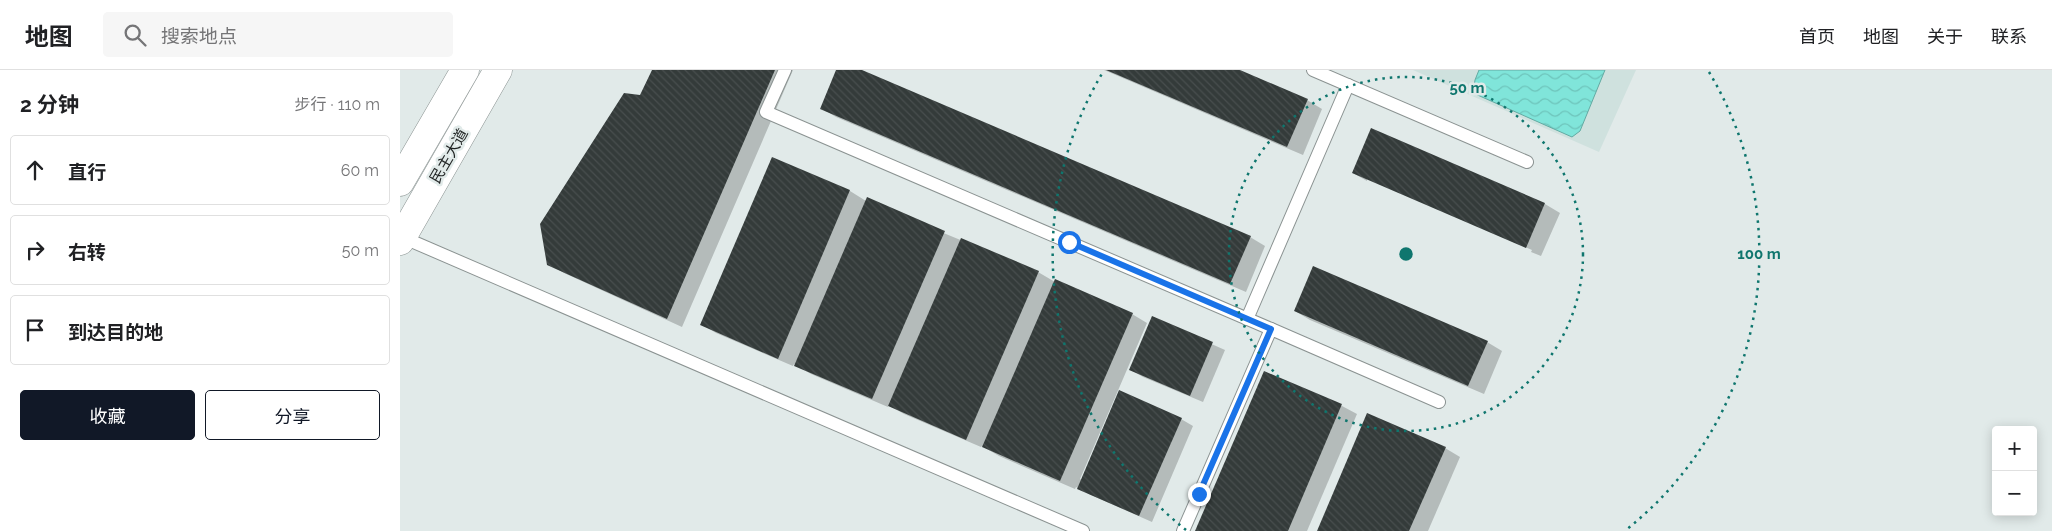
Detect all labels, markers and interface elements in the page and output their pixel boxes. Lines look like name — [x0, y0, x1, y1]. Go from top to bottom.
search box — [103, 12, 453, 57]
icon: search — [121, 21, 149, 49]
text: 地图 — [25, 22, 73, 51]
text: 搜索地点 — [161, 25, 237, 47]
text: 首页 — [1799, 26, 1835, 47]
text: 地图 — [1863, 26, 1899, 47]
text: 关于 — [1927, 26, 1963, 47]
text: 联系 — [1991, 26, 2027, 47]
text: 50 m — [1449, 79, 1485, 97]
text: 2 分钟 — [20, 92, 79, 117]
text: 步行 · 110 m — [295, 95, 380, 114]
street label: 民主大道 — [426, 126, 472, 186]
icon: ahead — [21, 156, 49, 184]
text: 直行 — [68, 161, 106, 183]
text: 60 m — [341, 161, 379, 180]
route start — [1058, 231, 1081, 254]
icon: right — [21, 236, 49, 264]
text: 右转 — [68, 241, 106, 263]
text: 50 m — [342, 241, 379, 260]
centre of rings — [1397, 245, 1415, 263]
text: 100 m — [1737, 245, 1781, 263]
icon: arrive — [21, 316, 49, 344]
text: 到达目的地 — [68, 321, 163, 343]
button: 收藏 — [20, 390, 195, 440]
button: 分享 — [205, 390, 380, 440]
map controls — [1992, 426, 2037, 516]
button: + — [1992, 426, 2037, 471]
button: − — [1992, 471, 2037, 516]
route end — [1188, 483, 1211, 506]

